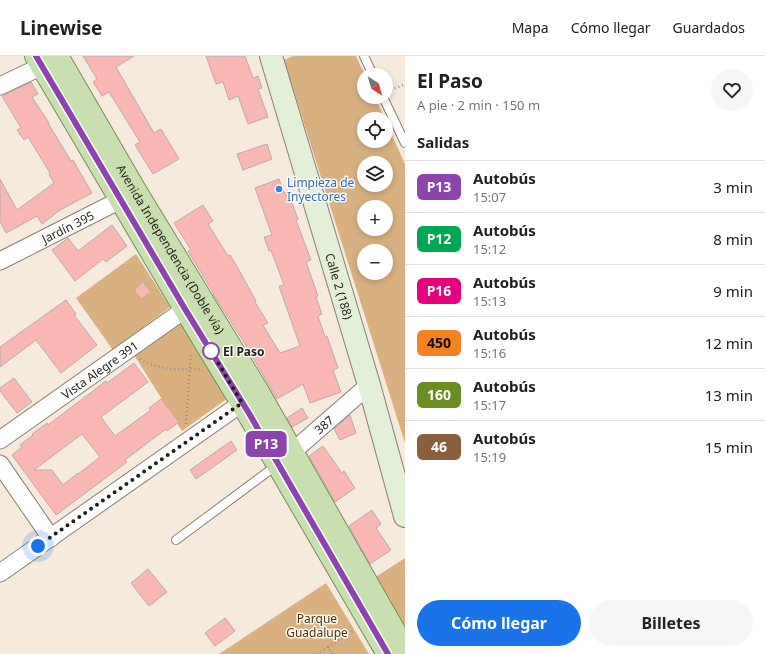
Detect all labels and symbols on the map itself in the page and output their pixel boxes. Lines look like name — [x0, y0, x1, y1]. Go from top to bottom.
north arrow — [357, 68, 393, 104]
street label: Avenida Independencia (Doble vía) — [113, 161, 229, 337]
place label: Limpieza de Inyectores — [287, 174, 355, 205]
marker: Limpieza de Inyectores — [274, 184, 284, 194]
street label: Jardín 395 — [38, 206, 97, 247]
street label: Calle 2 (188) — [322, 251, 358, 322]
street label: Vista Alegre 391 — [58, 337, 142, 403]
marker: El Paso — [202, 342, 220, 360]
place label: El Paso — [223, 343, 265, 360]
street label: 387 — [310, 411, 337, 438]
line badge: P13 — [243, 431, 289, 457]
your location — [28, 536, 48, 556]
park label: Parque Guadalupe — [286, 610, 348, 641]

